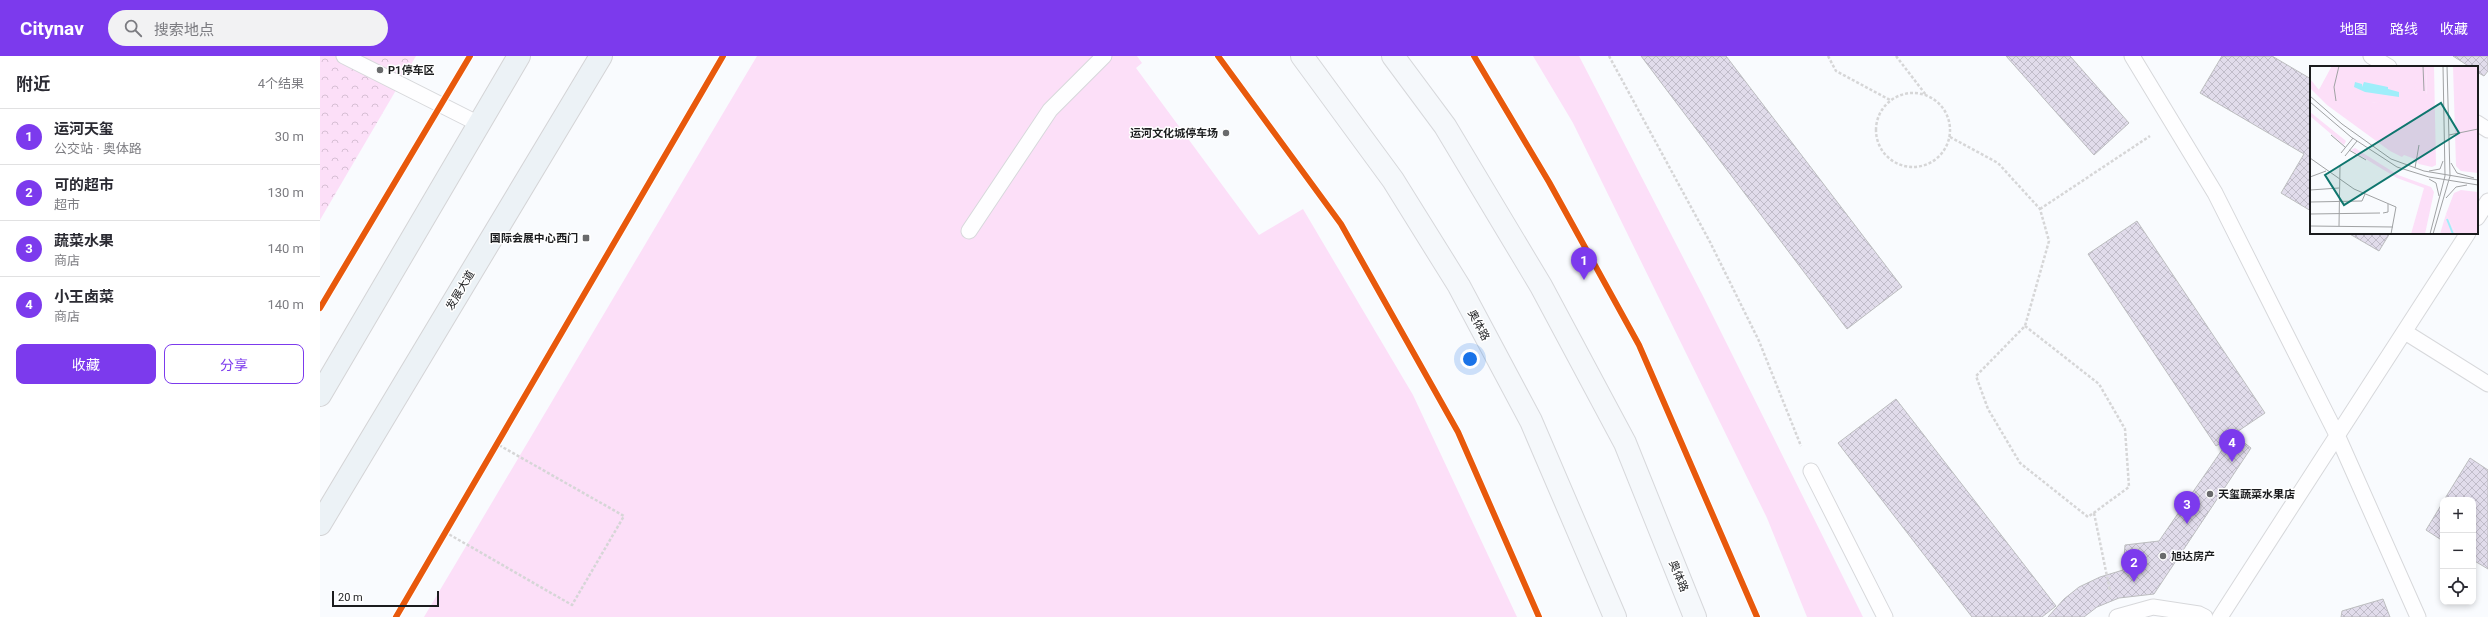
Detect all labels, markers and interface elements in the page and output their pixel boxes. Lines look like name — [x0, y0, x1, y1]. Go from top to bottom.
search box — [108, 10, 388, 46]
text: Citynav — [20, 17, 84, 40]
icon: search — [122, 17, 144, 39]
text: 搜索地点 — [154, 21, 214, 39]
text: 地图 — [2340, 21, 2368, 37]
text: 路线 — [2390, 21, 2418, 37]
text: 收藏 — [2440, 21, 2468, 37]
place label: P1停车区 — [388, 64, 434, 77]
marker: P1停车区 — [375, 65, 385, 75]
inset map — [2310, 66, 2478, 234]
text: 附近 — [16, 74, 50, 94]
text: 4个结果 — [258, 76, 304, 91]
text: 运河天玺 — [54, 120, 114, 138]
place label: 运河文化城停车场 — [1130, 127, 1218, 140]
marker: 运河文化城停车场 — [1221, 128, 1231, 138]
text: 1 — [25, 129, 33, 144]
text: 30 m — [275, 129, 304, 144]
text: 公交站 · 奥体路 — [54, 141, 142, 156]
text: 可的超市 — [54, 176, 114, 194]
text: 2 — [25, 185, 33, 200]
text: 130 m — [267, 185, 304, 200]
text: 超市 — [54, 197, 80, 212]
text: 蔬菜水果 — [54, 232, 114, 250]
place label: 国际会展中心西门 — [490, 232, 578, 245]
marker: 国际会展中心西门 — [581, 233, 591, 243]
text: 3 — [25, 241, 33, 256]
text: 140 m — [267, 241, 304, 256]
pin: 1 — [1571, 247, 1597, 280]
text: 商店 — [54, 253, 80, 268]
street label: 发展大道 — [444, 268, 477, 312]
text: 小王卤菜 — [54, 288, 114, 306]
text: 4 — [25, 297, 33, 312]
text: 140 m — [267, 297, 304, 312]
street label: 奥体路 — [1465, 308, 1492, 343]
text: 商店 — [54, 309, 80, 324]
button: 收藏 — [16, 344, 156, 384]
button: 分享 — [164, 344, 304, 384]
your location — [1460, 349, 1480, 369]
pin: 4 — [2219, 429, 2245, 462]
place label: 天玺蔬菜水果店 — [2218, 488, 2295, 501]
marker: 天玺蔬菜水果店 — [2205, 489, 2215, 499]
pin: 3 — [2174, 491, 2200, 524]
map controls — [2440, 497, 2476, 605]
button: + — [2440, 497, 2476, 533]
button: − — [2440, 533, 2476, 569]
pin: 2 — [2121, 549, 2147, 582]
place label: 旭达房产 — [2171, 550, 2215, 563]
marker: 旭达房产 — [2158, 551, 2168, 561]
street label: 奥体路 — [1666, 558, 1691, 594]
button: locate — [2440, 569, 2476, 605]
scale bar — [332, 589, 439, 608]
text: 20 m — [338, 591, 363, 604]

